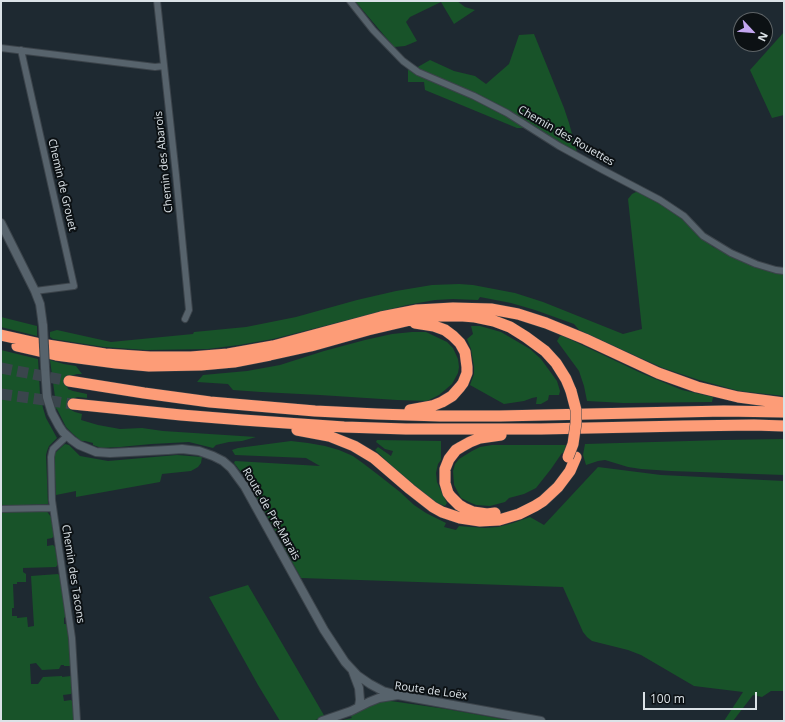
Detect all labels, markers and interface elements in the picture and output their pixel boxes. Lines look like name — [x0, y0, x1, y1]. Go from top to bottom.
north arrow — [733, 12, 773, 52]
text: N — [755, 30, 772, 44]
street label: Chemin des Rouettes — [515, 103, 617, 169]
street label: Chemin des Abarois — [152, 110, 176, 214]
street label: Chemin de Grouet — [45, 138, 79, 232]
street label: Route de Pré-Marais — [239, 466, 303, 562]
street label: Chemin des Tacons — [59, 524, 87, 624]
street label: Route de Loëx — [394, 679, 468, 703]
scale bar — [645, 684, 759, 710]
text: 100 m — [650, 690, 685, 707]

